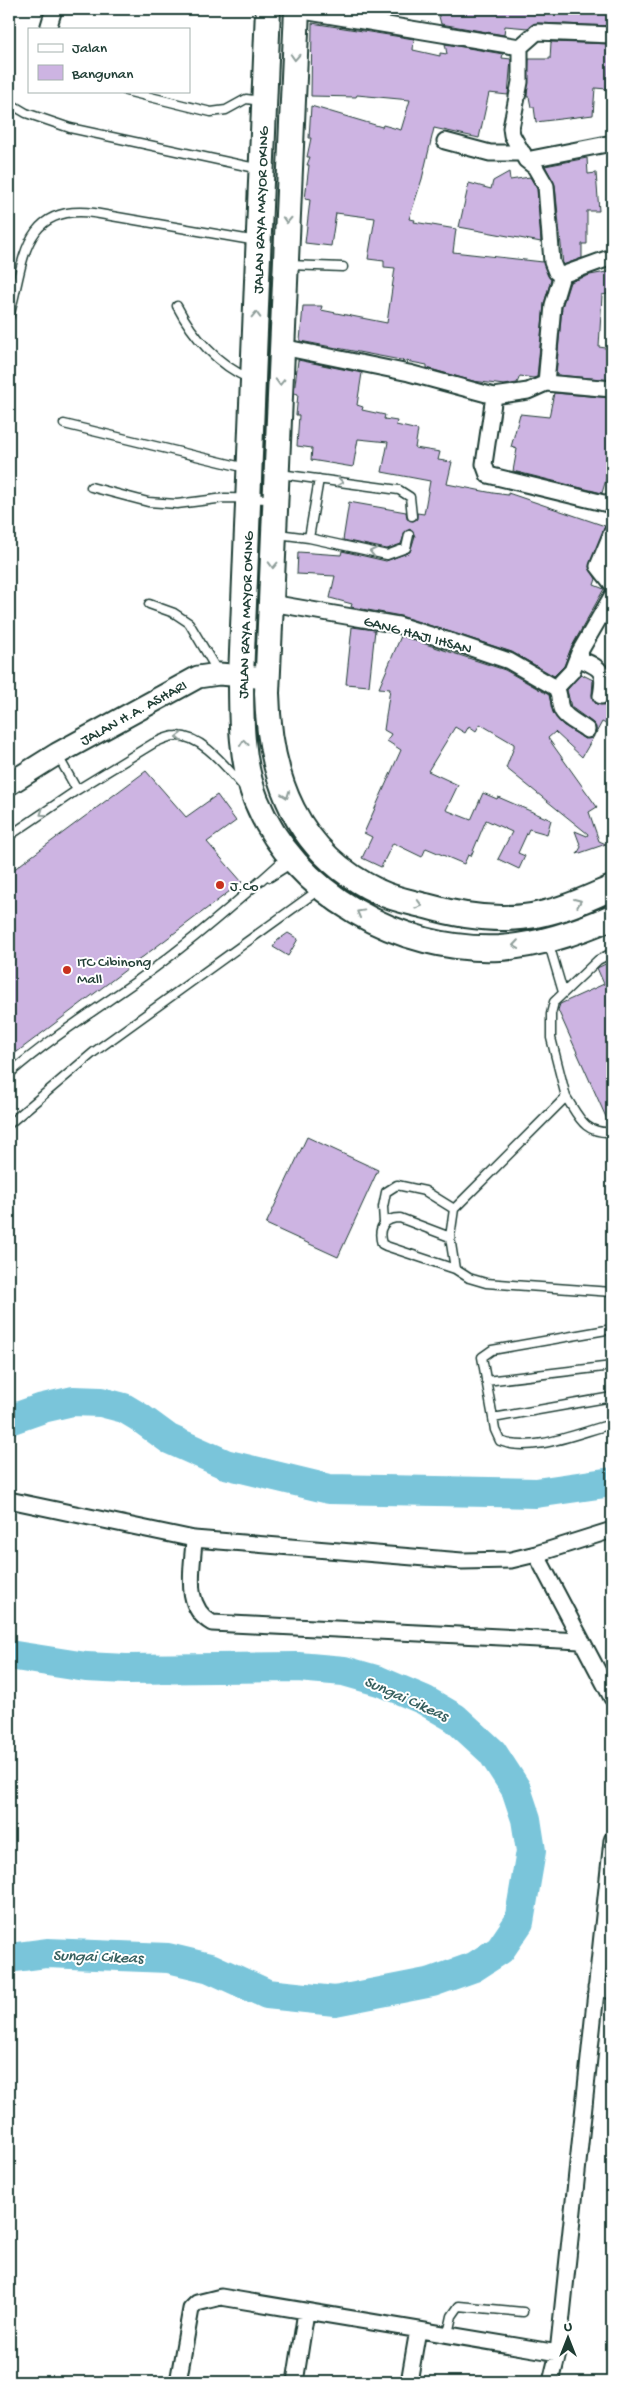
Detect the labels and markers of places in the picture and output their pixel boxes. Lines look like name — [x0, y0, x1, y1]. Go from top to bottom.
place label: J.Co — [230, 878, 259, 896]
marker: J.Co — [214, 879, 226, 891]
place label: ITC Cibinong Mall — [77, 954, 151, 989]
marker: ITC Cibinong Mall — [61, 964, 73, 976]

